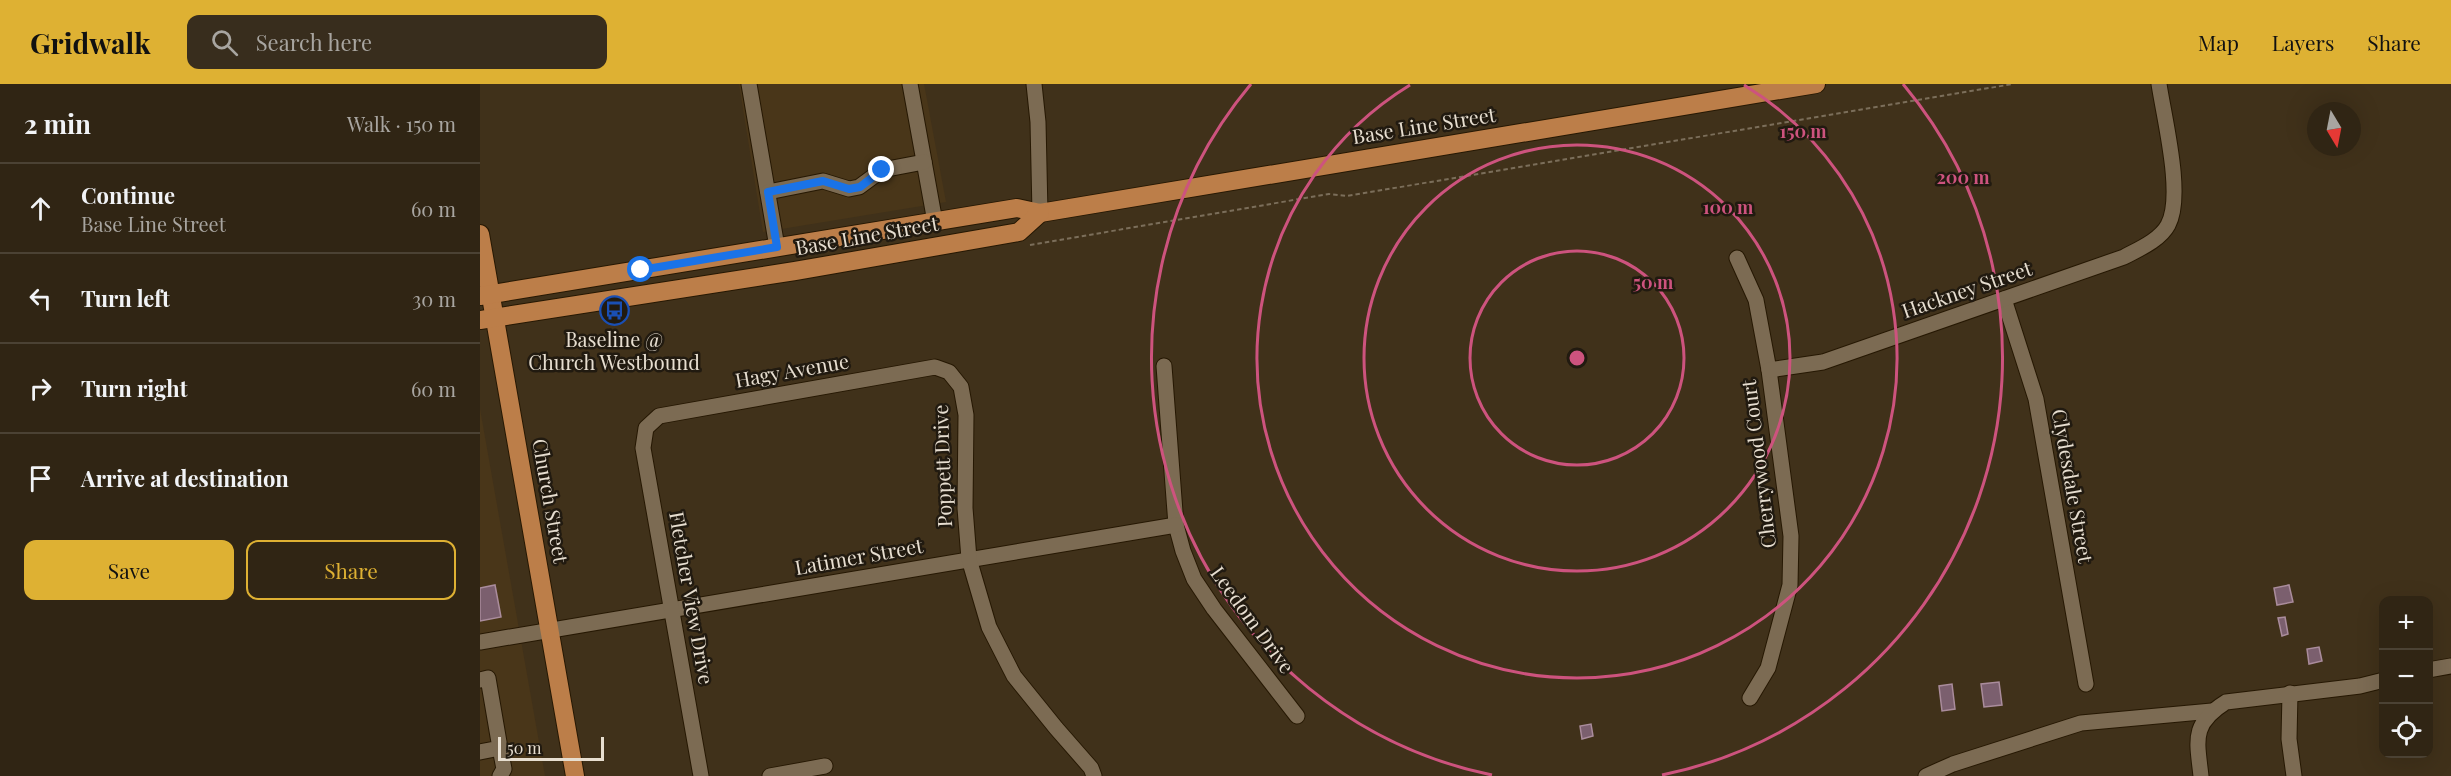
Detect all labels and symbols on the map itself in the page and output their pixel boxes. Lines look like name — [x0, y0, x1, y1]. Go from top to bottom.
street label: Base Line Street — [1350, 100, 1498, 149]
north arrow — [2307, 102, 2361, 156]
text: 150 m — [1779, 119, 1827, 143]
route end — [868, 156, 894, 182]
text: 200 m — [1936, 165, 1990, 189]
text: 100 m — [1703, 195, 1754, 219]
street label: Base Line Street — [793, 208, 941, 260]
street label: Hackney Street — [1898, 253, 2036, 323]
route start — [627, 256, 653, 282]
text: 50 m — [1633, 270, 1674, 294]
bus stop icon: Baseline @ Church Westbound — [598, 294, 630, 326]
place label: Baseline @ Church Westbound — [528, 325, 700, 375]
street label: Hagy Avenue — [733, 346, 851, 393]
centre of rings — [1567, 348, 1587, 368]
street label: Cherrywood Court — [1734, 377, 1781, 550]
street label: Poppett Drive — [926, 404, 957, 528]
street label: Clydesdale Street — [2047, 407, 2100, 566]
street label: Church Street — [527, 436, 576, 566]
street label: Fletcher View Drive — [664, 509, 721, 686]
street label: Latimer Street — [793, 531, 926, 580]
street label: Leedom Drive — [1205, 560, 1301, 678]
scale bar — [498, 734, 604, 762]

